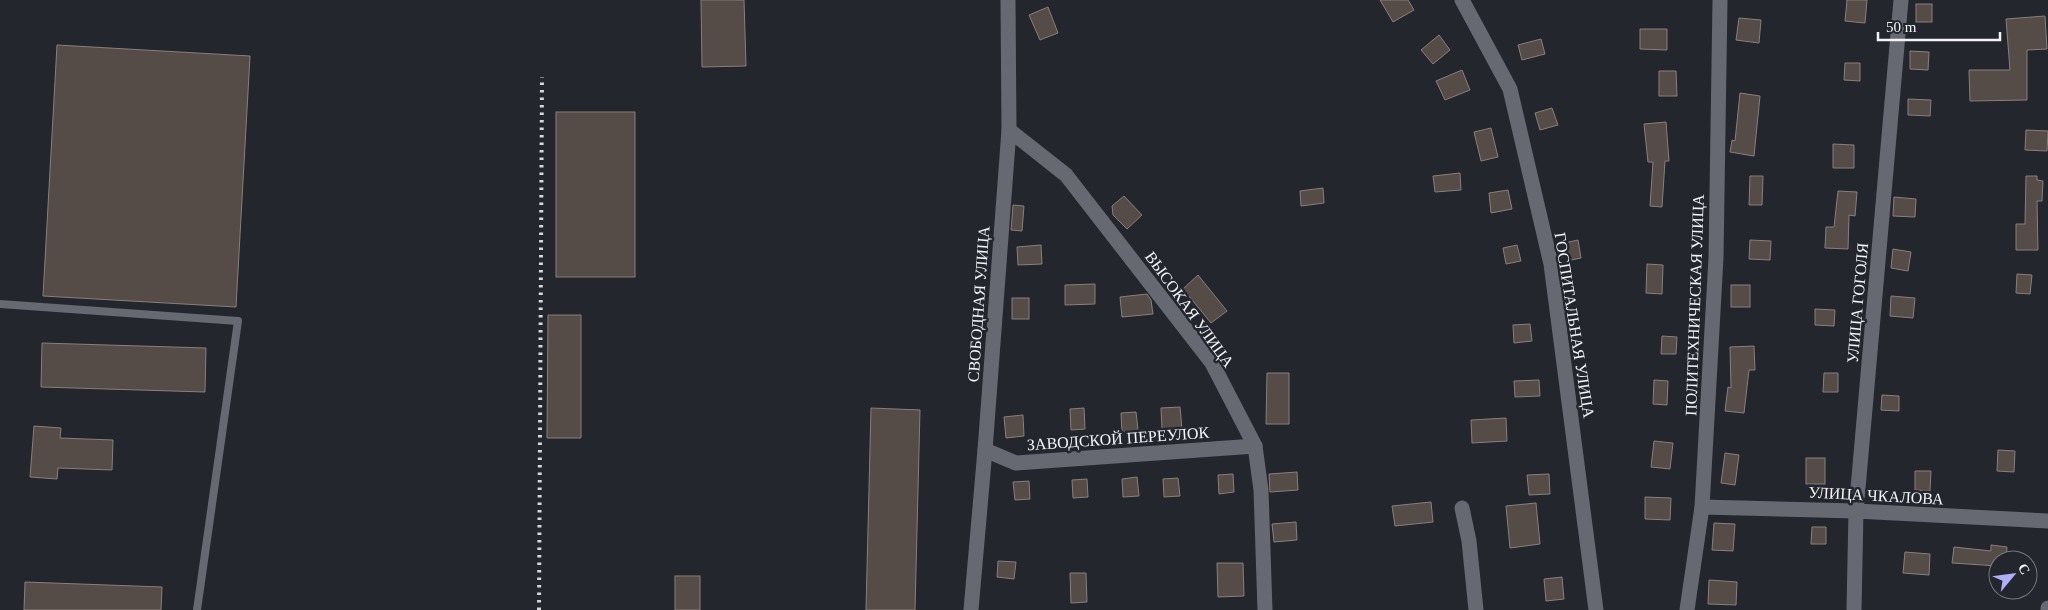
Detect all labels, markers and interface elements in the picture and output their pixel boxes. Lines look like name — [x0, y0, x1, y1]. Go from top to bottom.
scale bar — [1878, 10, 2000, 42]
text: 50 m — [1886, 19, 1917, 35]
street label: ПОЛИТЕХНИЧЕСКАЯ УЛИЦА — [1682, 193, 1708, 416]
street label: СВОБОДНАЯ УЛИЦА — [965, 225, 993, 383]
street label: ГОСПИТАЛЬНАЯ УЛИЦА — [1550, 231, 1598, 420]
street label: УЛИЦА ГОГОЛЯ — [1844, 242, 1872, 364]
street label: ВЫСОКАЯ УЛИЦА — [1141, 248, 1238, 371]
street label: ЗАВОДСКОЙ ПЕРЕУЛОК — [1026, 423, 1210, 454]
street label: УЛИЦА ЧКАЛОВА — [1808, 483, 1944, 509]
north arrow — [1988, 550, 2038, 600]
text: С — [2015, 561, 2033, 577]

